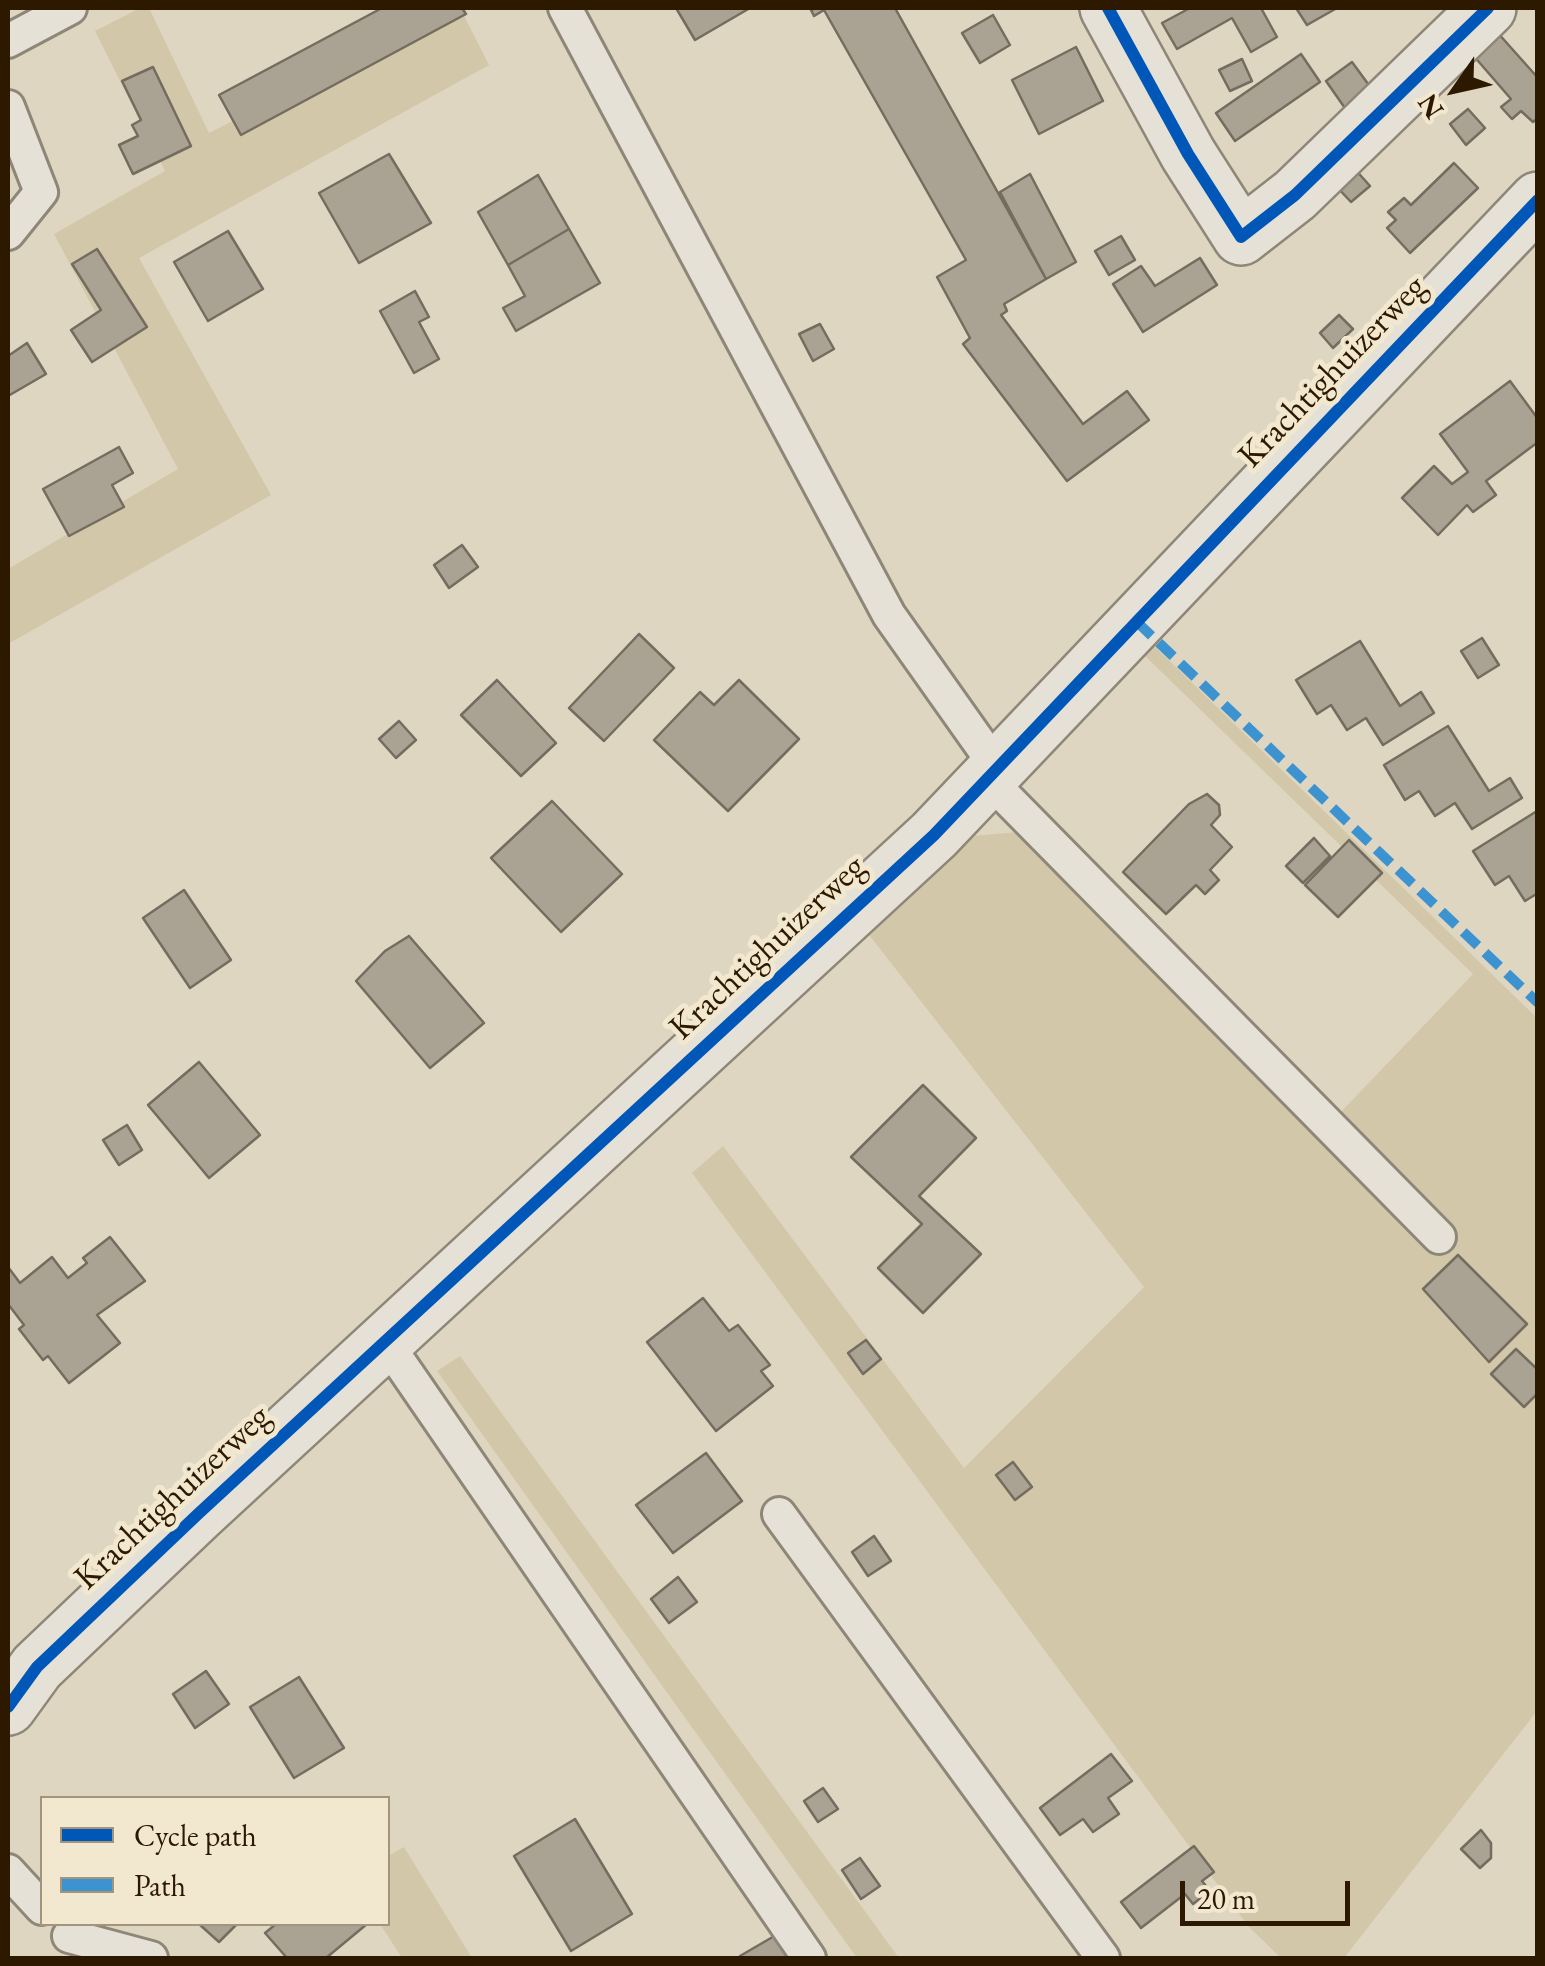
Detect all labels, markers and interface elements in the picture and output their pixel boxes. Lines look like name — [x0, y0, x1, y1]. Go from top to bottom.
north arrow — [1405, 40, 1505, 140]
text: N — [1409, 87, 1451, 126]
street label: Krachtighuizerweg — [1230, 267, 1436, 477]
street label: Krachtighuizerweg — [661, 847, 875, 1049]
street label: Krachtighuizerweg — [66, 1397, 280, 1599]
legend — [40, 1796, 390, 1926]
text: Cycle path — [134, 1816, 257, 1855]
scale bar — [1185, 1861, 1355, 1923]
text: Path — [134, 1866, 186, 1905]
text: 20 m — [1197, 1879, 1255, 1918]

